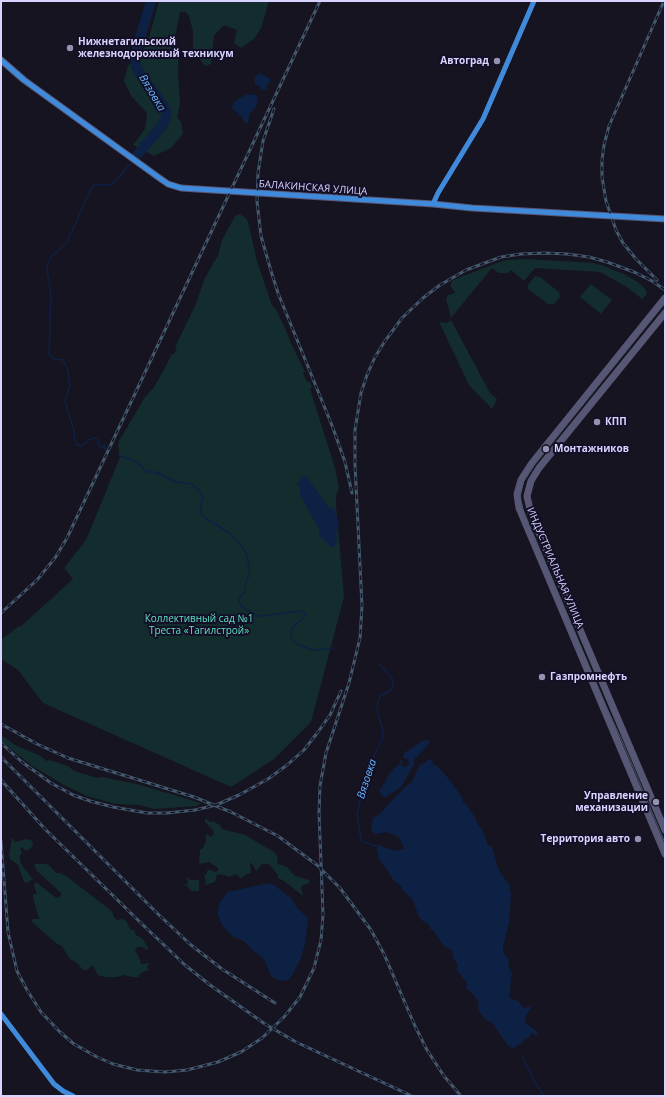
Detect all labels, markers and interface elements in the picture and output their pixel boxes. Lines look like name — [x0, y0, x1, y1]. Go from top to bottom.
place label: Нижнетагильский железнодорожный техникум — [78, 36, 234, 60]
marker: Нижнетагильский железнодорожный техникум — [65, 43, 75, 53]
place label: Автоград — [440, 55, 489, 67]
marker: Автоград — [492, 56, 502, 66]
water label: Вязовка — [136, 72, 168, 114]
street label: БАЛАКИНСКАЯ УЛИЦА — [258, 178, 368, 198]
place label: КПП — [605, 416, 627, 428]
marker: КПП — [592, 417, 602, 427]
place label: Монтажников — [554, 443, 629, 455]
marker: Монтажников — [541, 444, 551, 454]
street label: ИНДУСТРИАЛЬНАЯ УЛИЦА — [524, 506, 586, 630]
park label: Коллективный сад №1 Треста «Тагилстрой» — [145, 613, 253, 636]
place label: Газпромнефть — [550, 671, 627, 683]
marker: Газпромнефть — [537, 672, 547, 682]
water label: Вязовка — [354, 758, 380, 800]
place label: Управление механизации — [575, 790, 648, 814]
marker: Управление механизации — [651, 797, 661, 807]
place label: Территория авто — [541, 833, 630, 845]
marker: Территория авто — [633, 834, 643, 844]

